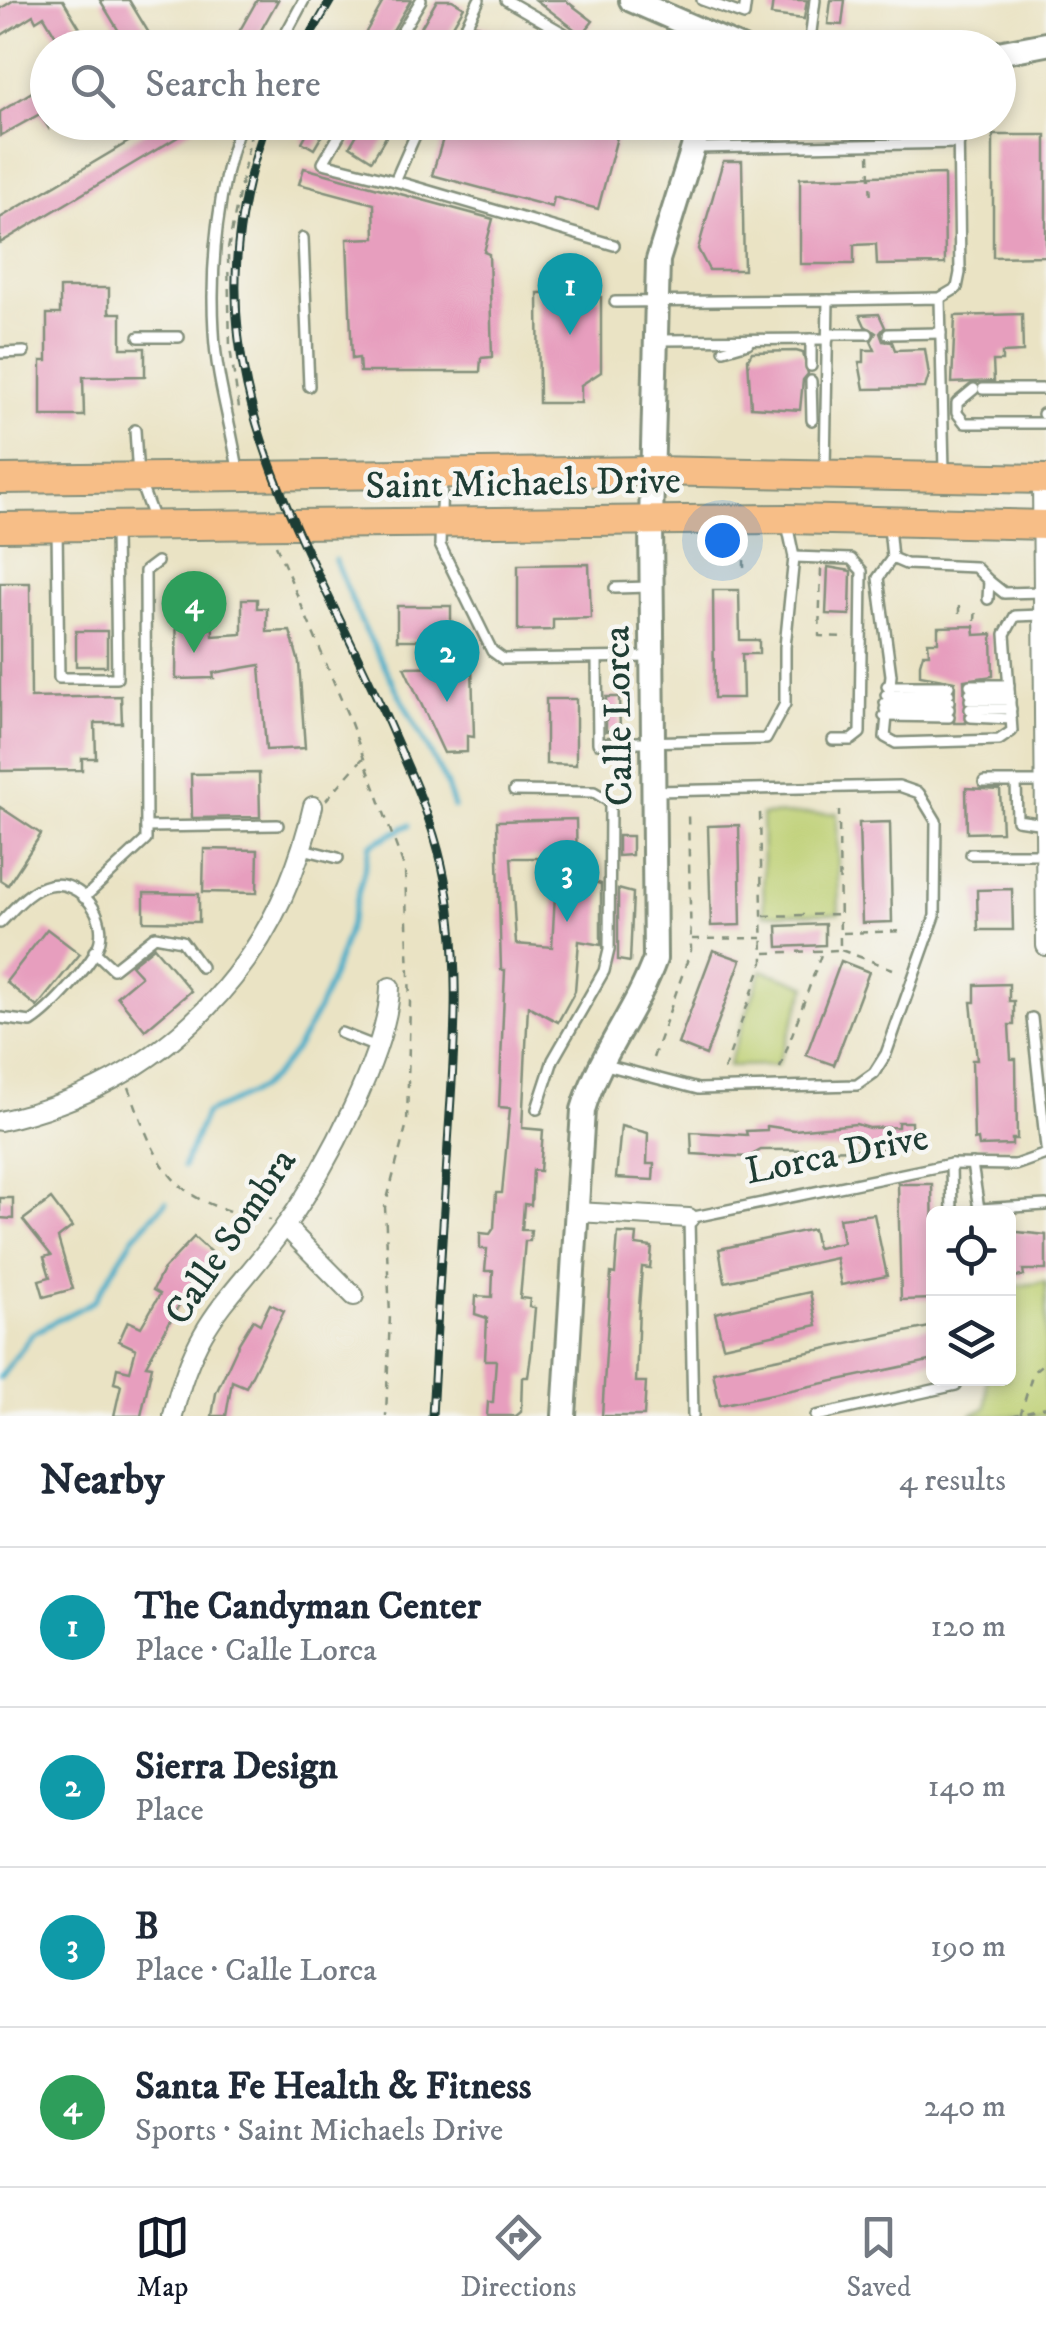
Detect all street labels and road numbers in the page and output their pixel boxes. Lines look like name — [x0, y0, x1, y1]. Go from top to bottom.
street label: Saint Michaels Drive — [365, 457, 681, 511]
street label: Calle Lorca — [593, 625, 645, 807]
street label: Lorca Drive — [742, 1114, 932, 1196]
street label: Calle Sombra — [154, 1140, 308, 1334]

